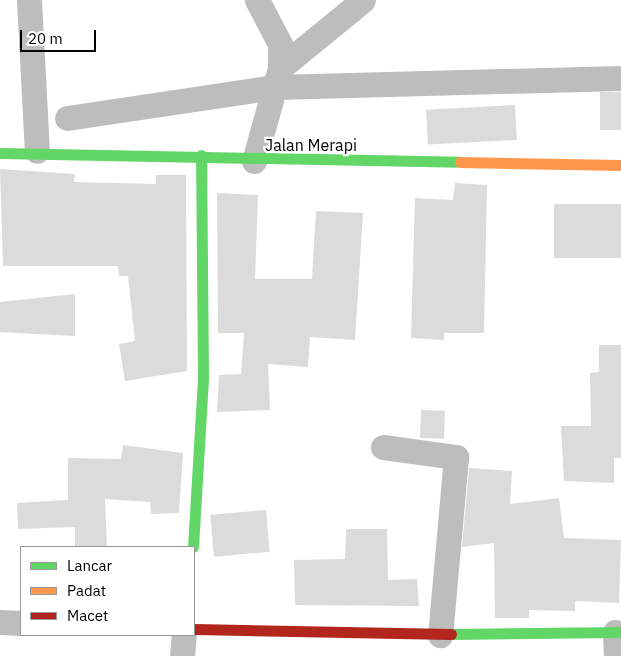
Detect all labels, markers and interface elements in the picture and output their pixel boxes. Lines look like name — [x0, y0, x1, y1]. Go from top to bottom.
scale bar — [22, 20, 99, 52]
text: 20 m — [28, 29, 63, 48]
street label: Jalan Merapi — [265, 135, 357, 155]
legend — [20, 546, 195, 636]
text: Lancar — [67, 556, 112, 575]
text: Padat — [67, 581, 106, 600]
text: Macet — [67, 606, 108, 625]

